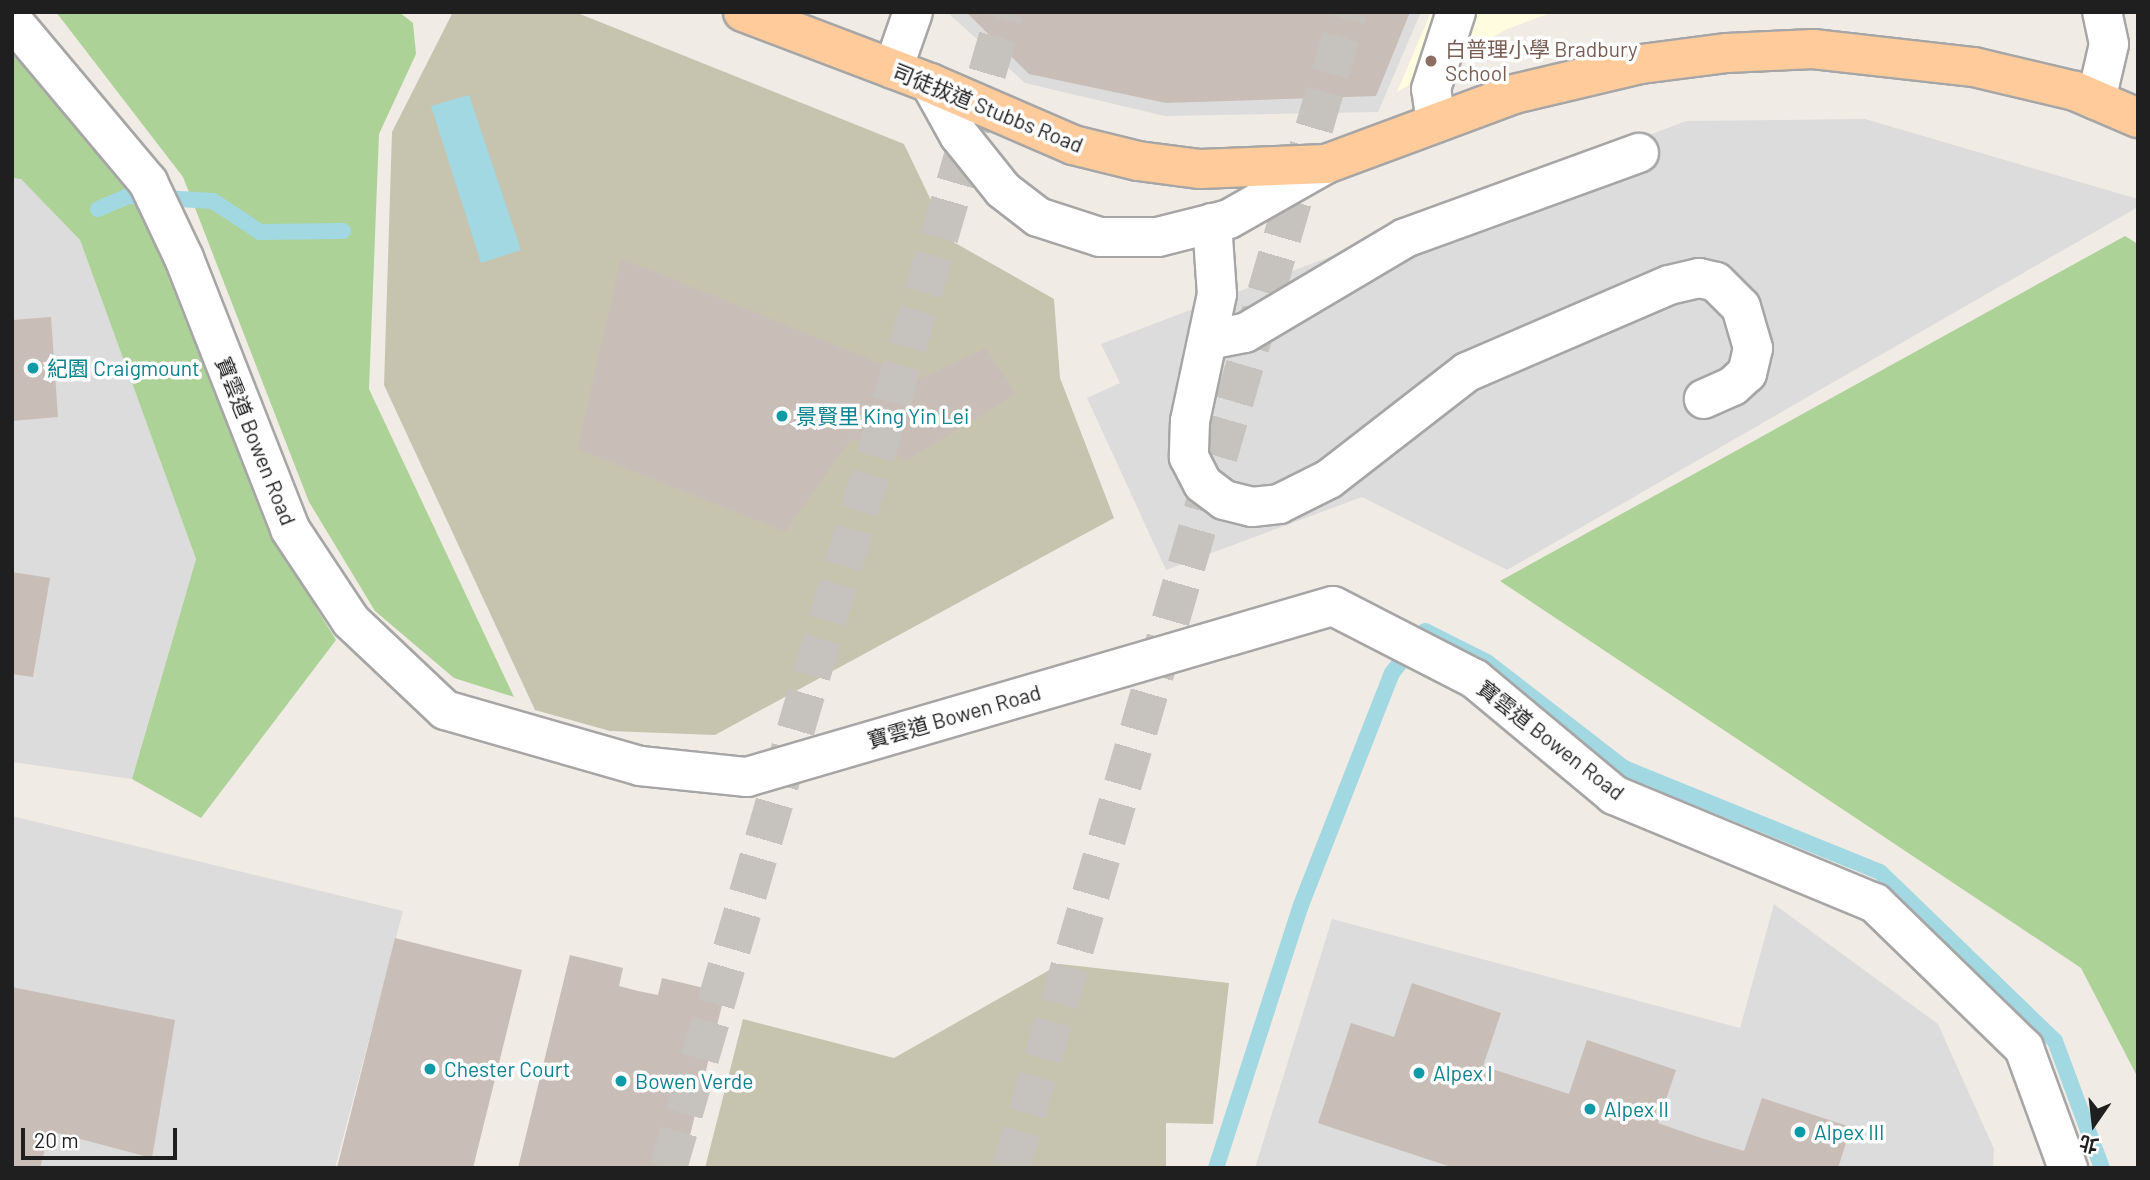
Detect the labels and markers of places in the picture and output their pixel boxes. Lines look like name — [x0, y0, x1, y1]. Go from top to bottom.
place label: 白普理小學 Bradbury School — [1445, 36, 1638, 86]
marker: 白普理小學 Bradbury School — [1423, 53, 1439, 69]
place label: 紀園 Craigmount — [47, 355, 200, 381]
marker: 紀園 Craigmount — [25, 360, 41, 376]
place label: 景賢里 King Yin Lei — [796, 403, 969, 429]
marker: 景賢里 King Yin Lei — [774, 408, 790, 424]
place label: Chester Court — [444, 1056, 570, 1082]
place label: Alpex I — [1433, 1060, 1493, 1086]
marker: Chester Court — [422, 1061, 438, 1077]
marker: Alpex I — [1411, 1065, 1427, 1081]
place label: Bowen Verde — [635, 1068, 753, 1094]
marker: Bowen Verde — [613, 1073, 629, 1089]
place label: Alpex II — [1604, 1096, 1669, 1122]
marker: Alpex II — [1582, 1101, 1598, 1117]
place label: Alpex III — [1814, 1119, 1884, 1145]
marker: Alpex III — [1792, 1124, 1808, 1140]

